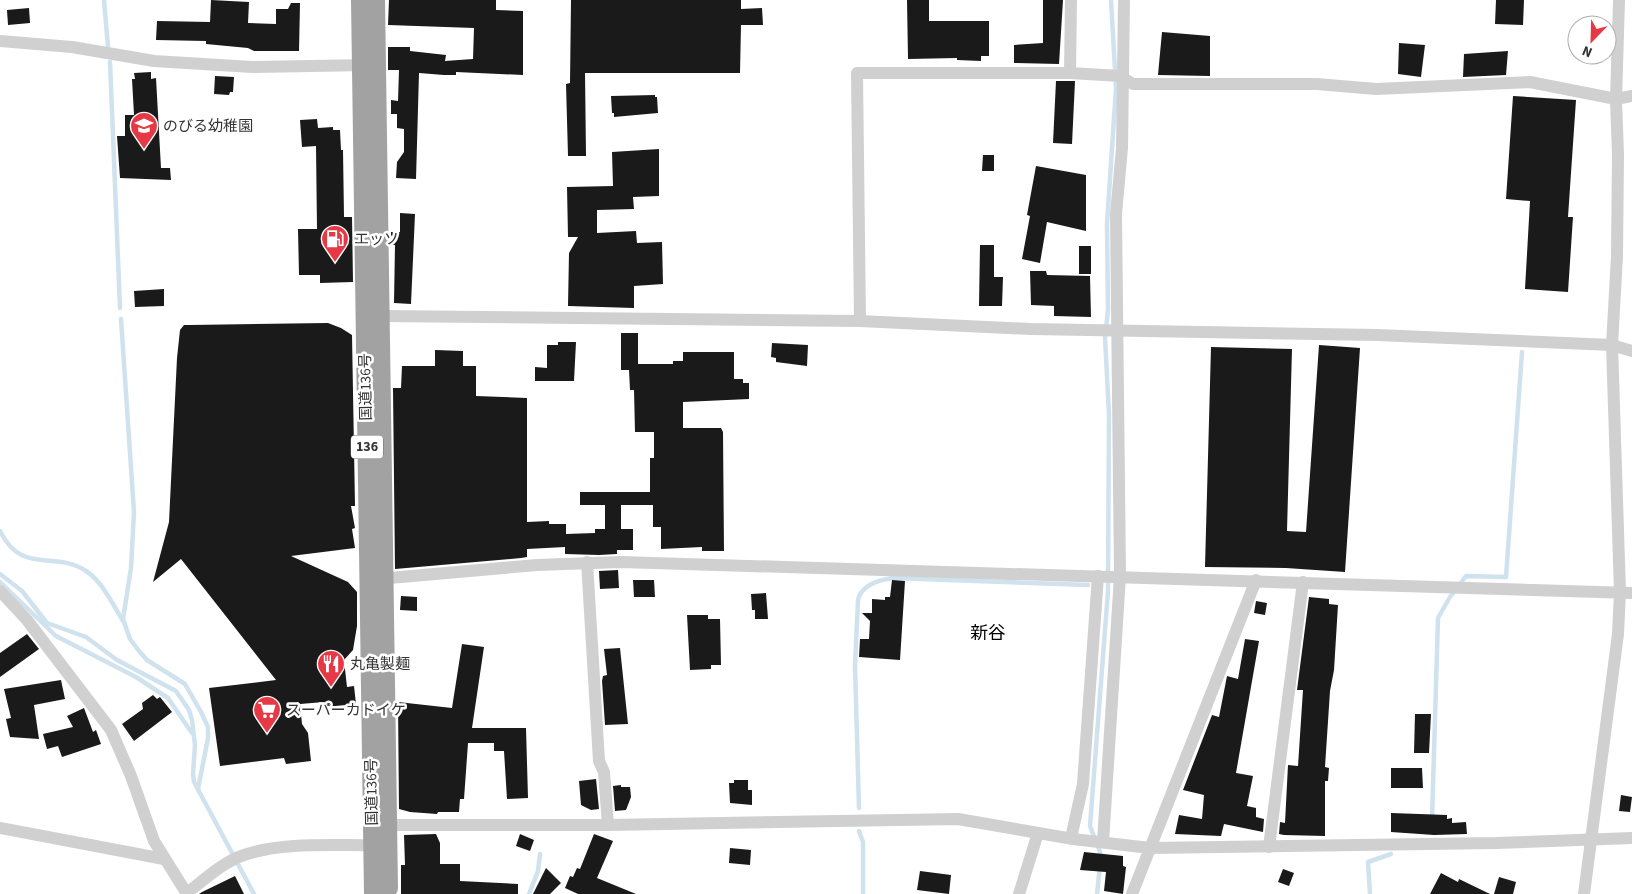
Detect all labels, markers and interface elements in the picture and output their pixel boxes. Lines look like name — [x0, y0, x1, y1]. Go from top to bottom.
north arrow — [1567, 15, 1617, 65]
text: N — [1579, 40, 1596, 62]
school or university icon: のびる幼稚園 — [129, 111, 159, 150]
place label: のびる幼稚園 — [163, 116, 253, 137]
fuel station icon: エッソ — [320, 224, 350, 263]
place label: エッソ — [354, 229, 399, 250]
street label: 国道136号 — [355, 353, 377, 421]
road number: 136 — [351, 436, 383, 458]
district label: 新谷 — [970, 621, 1006, 646]
restaurant icon: 丸亀製麺 — [316, 649, 346, 688]
place label: 丸亀製麺 — [350, 654, 410, 675]
supermarket icon: スーパーカドイケ — [252, 695, 282, 734]
place label: スーパーカドイケ — [286, 700, 406, 721]
street label: 国道136号 — [361, 758, 383, 826]

